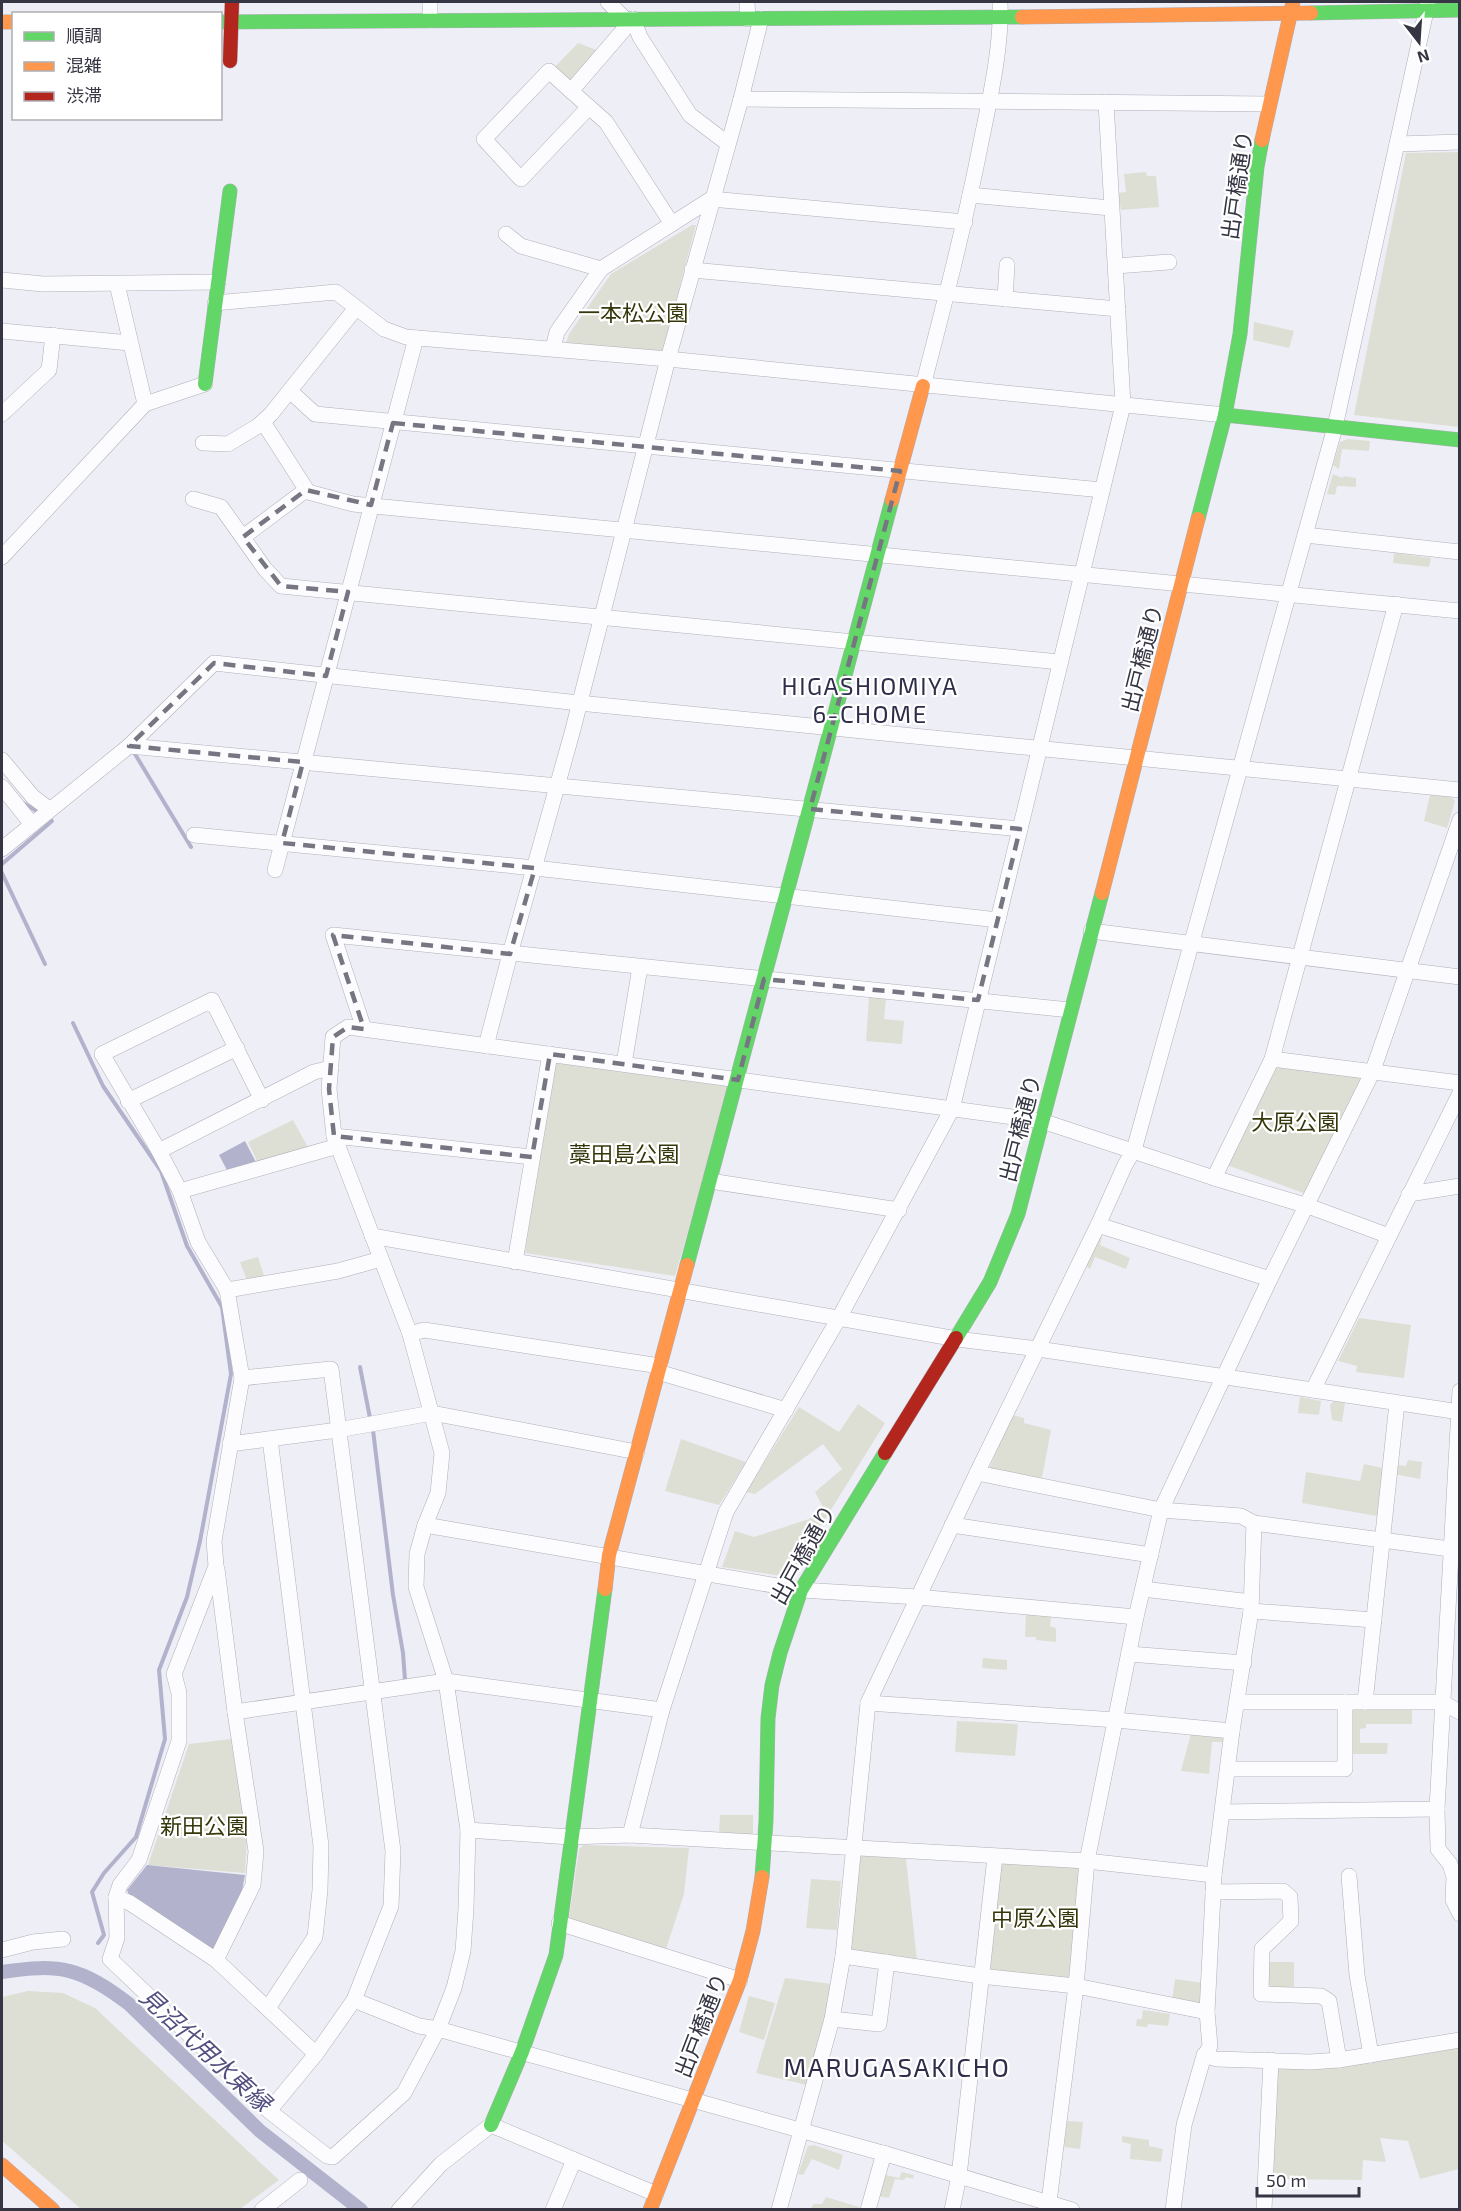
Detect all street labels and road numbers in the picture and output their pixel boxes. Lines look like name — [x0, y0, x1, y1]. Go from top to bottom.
street label: 出戸橋通り — [1215, 129, 1257, 241]
street label: 出戸橋通り — [1115, 601, 1167, 715]
street label: 出戸橋通り — [993, 1071, 1045, 1185]
street label: 出戸橋通り — [764, 1500, 840, 1608]
street label: 出戸橋通り — [668, 1969, 732, 2081]

